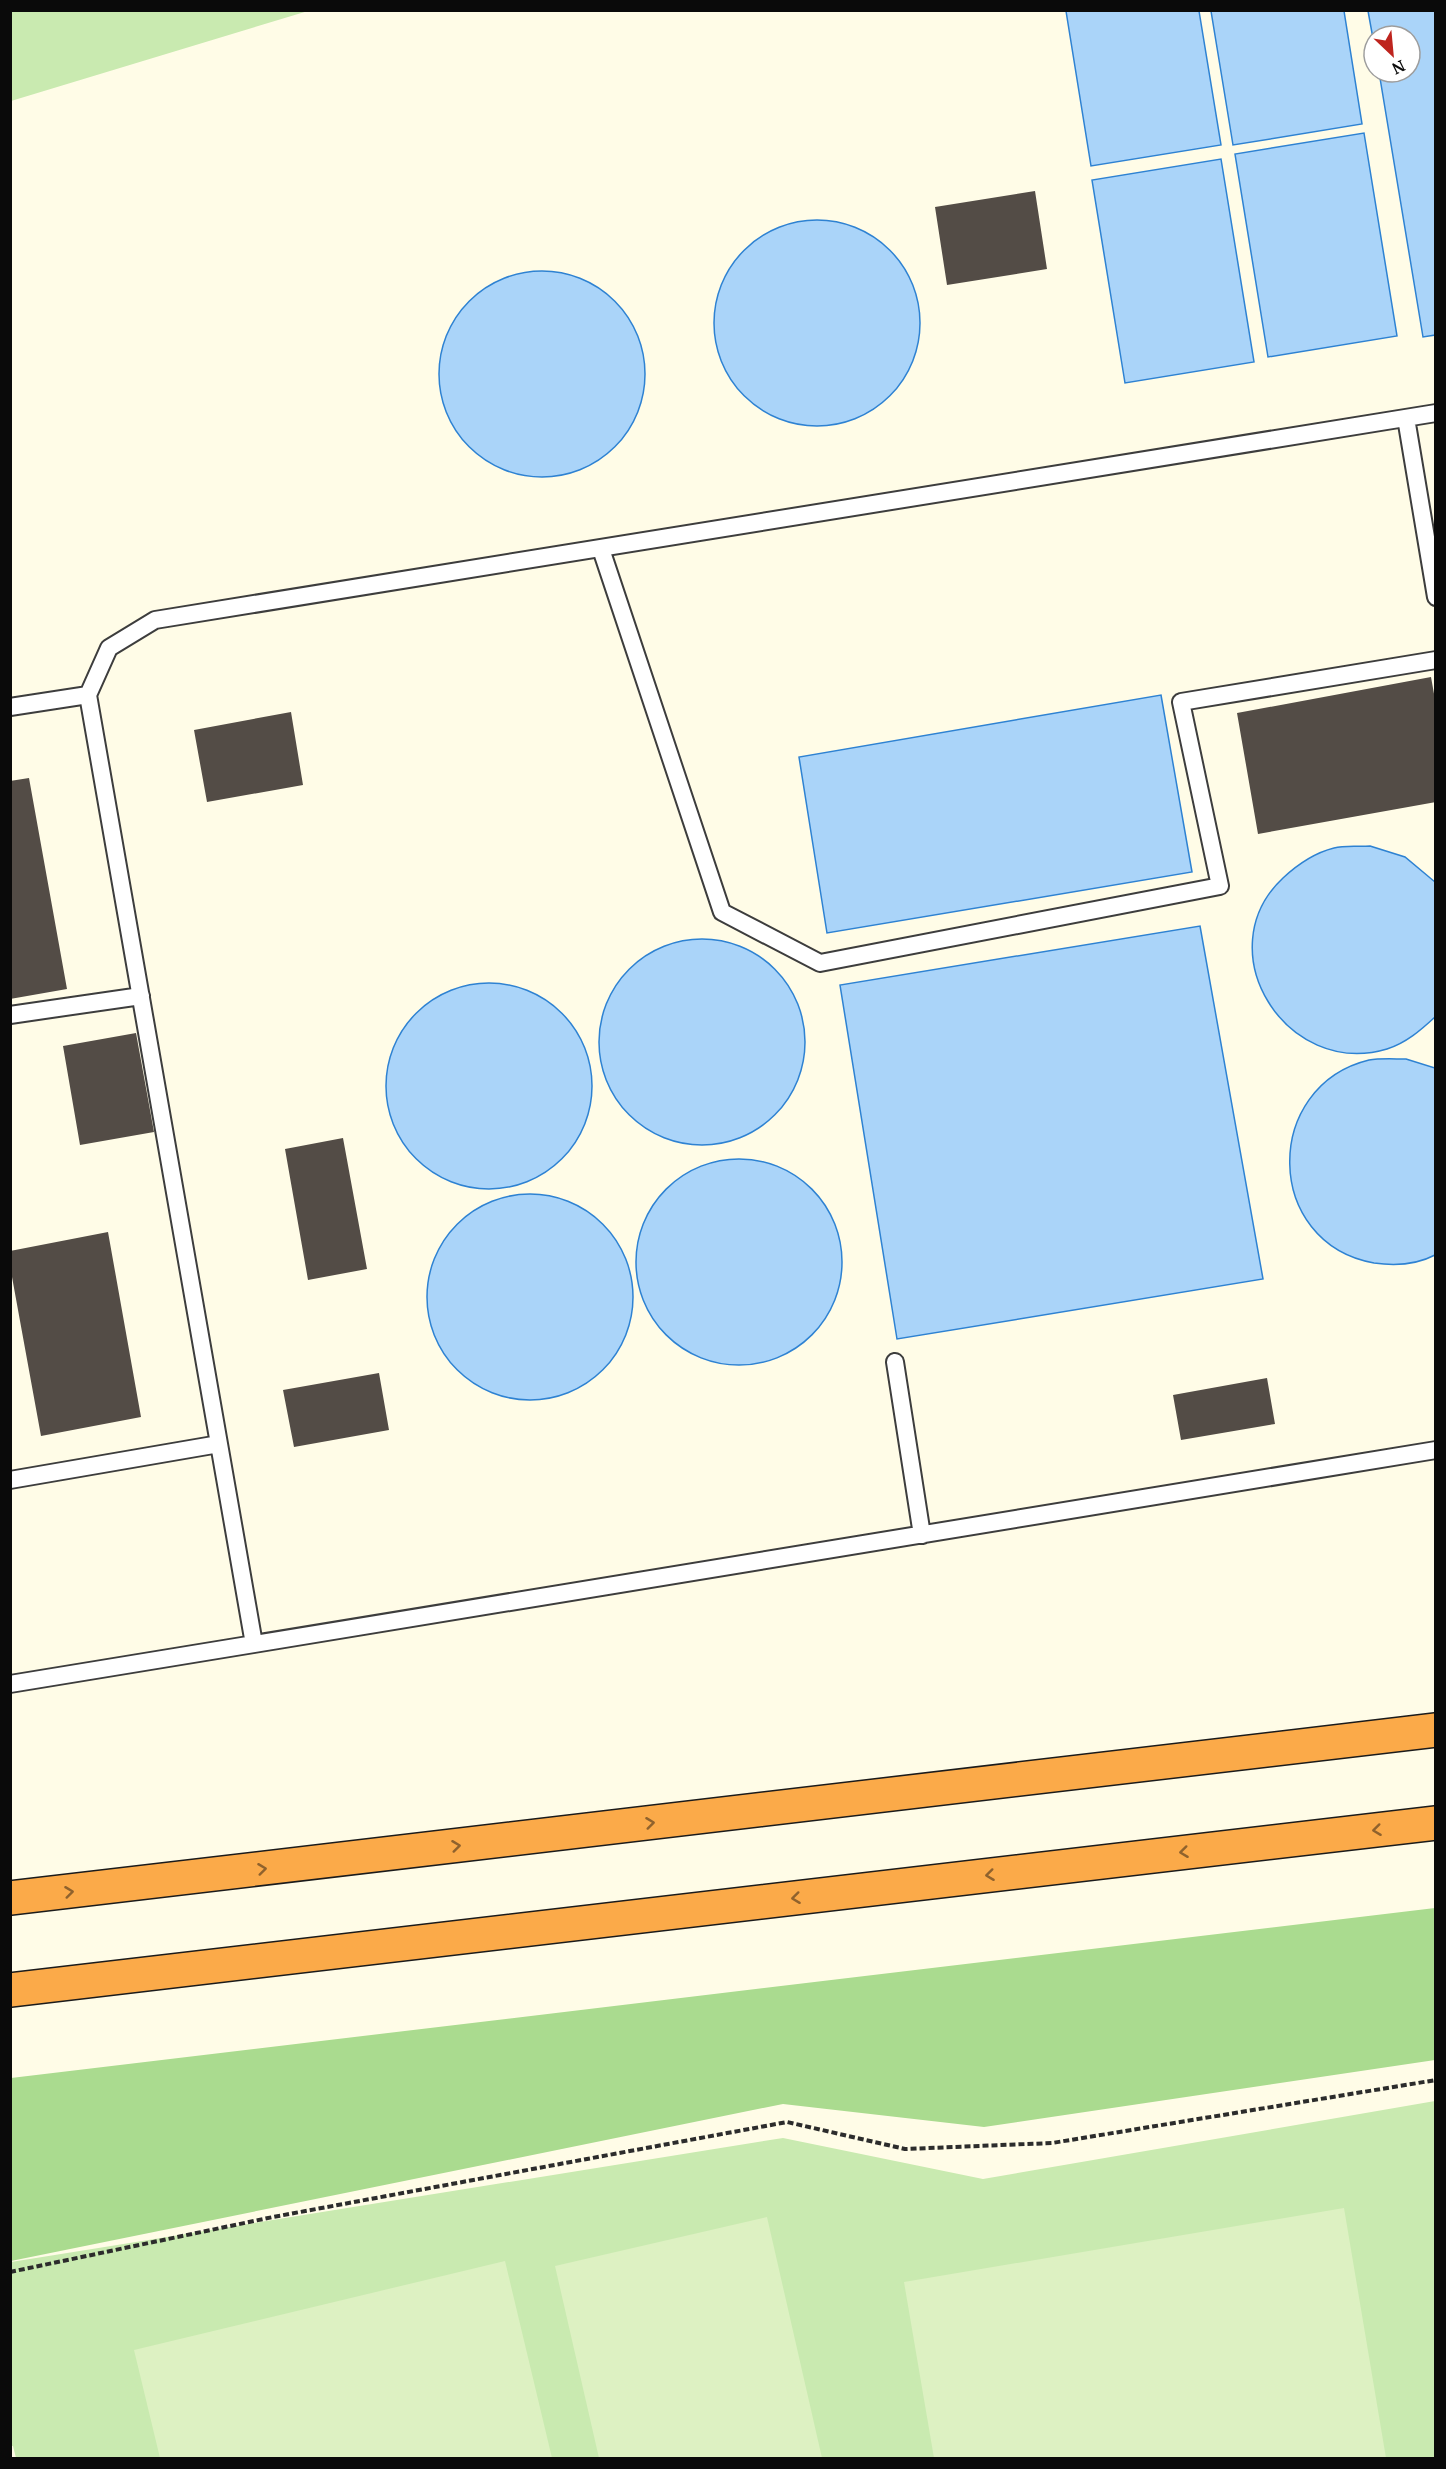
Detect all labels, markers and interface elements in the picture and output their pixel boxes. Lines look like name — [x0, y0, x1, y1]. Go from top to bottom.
north arrow — [1362, 24, 1422, 84]
text: N — [1388, 55, 1409, 80]
one-way arrow — [645, 1817, 654, 1830]
one-way arrow — [1373, 1823, 1382, 1835]
one-way arrow — [451, 1840, 461, 1853]
one-way arrow — [1179, 1845, 1188, 1858]
one-way arrow — [258, 1863, 267, 1876]
one-way arrow — [985, 1868, 995, 1881]
one-way arrow — [64, 1886, 73, 1898]
one-way arrow — [792, 1891, 801, 1903]

